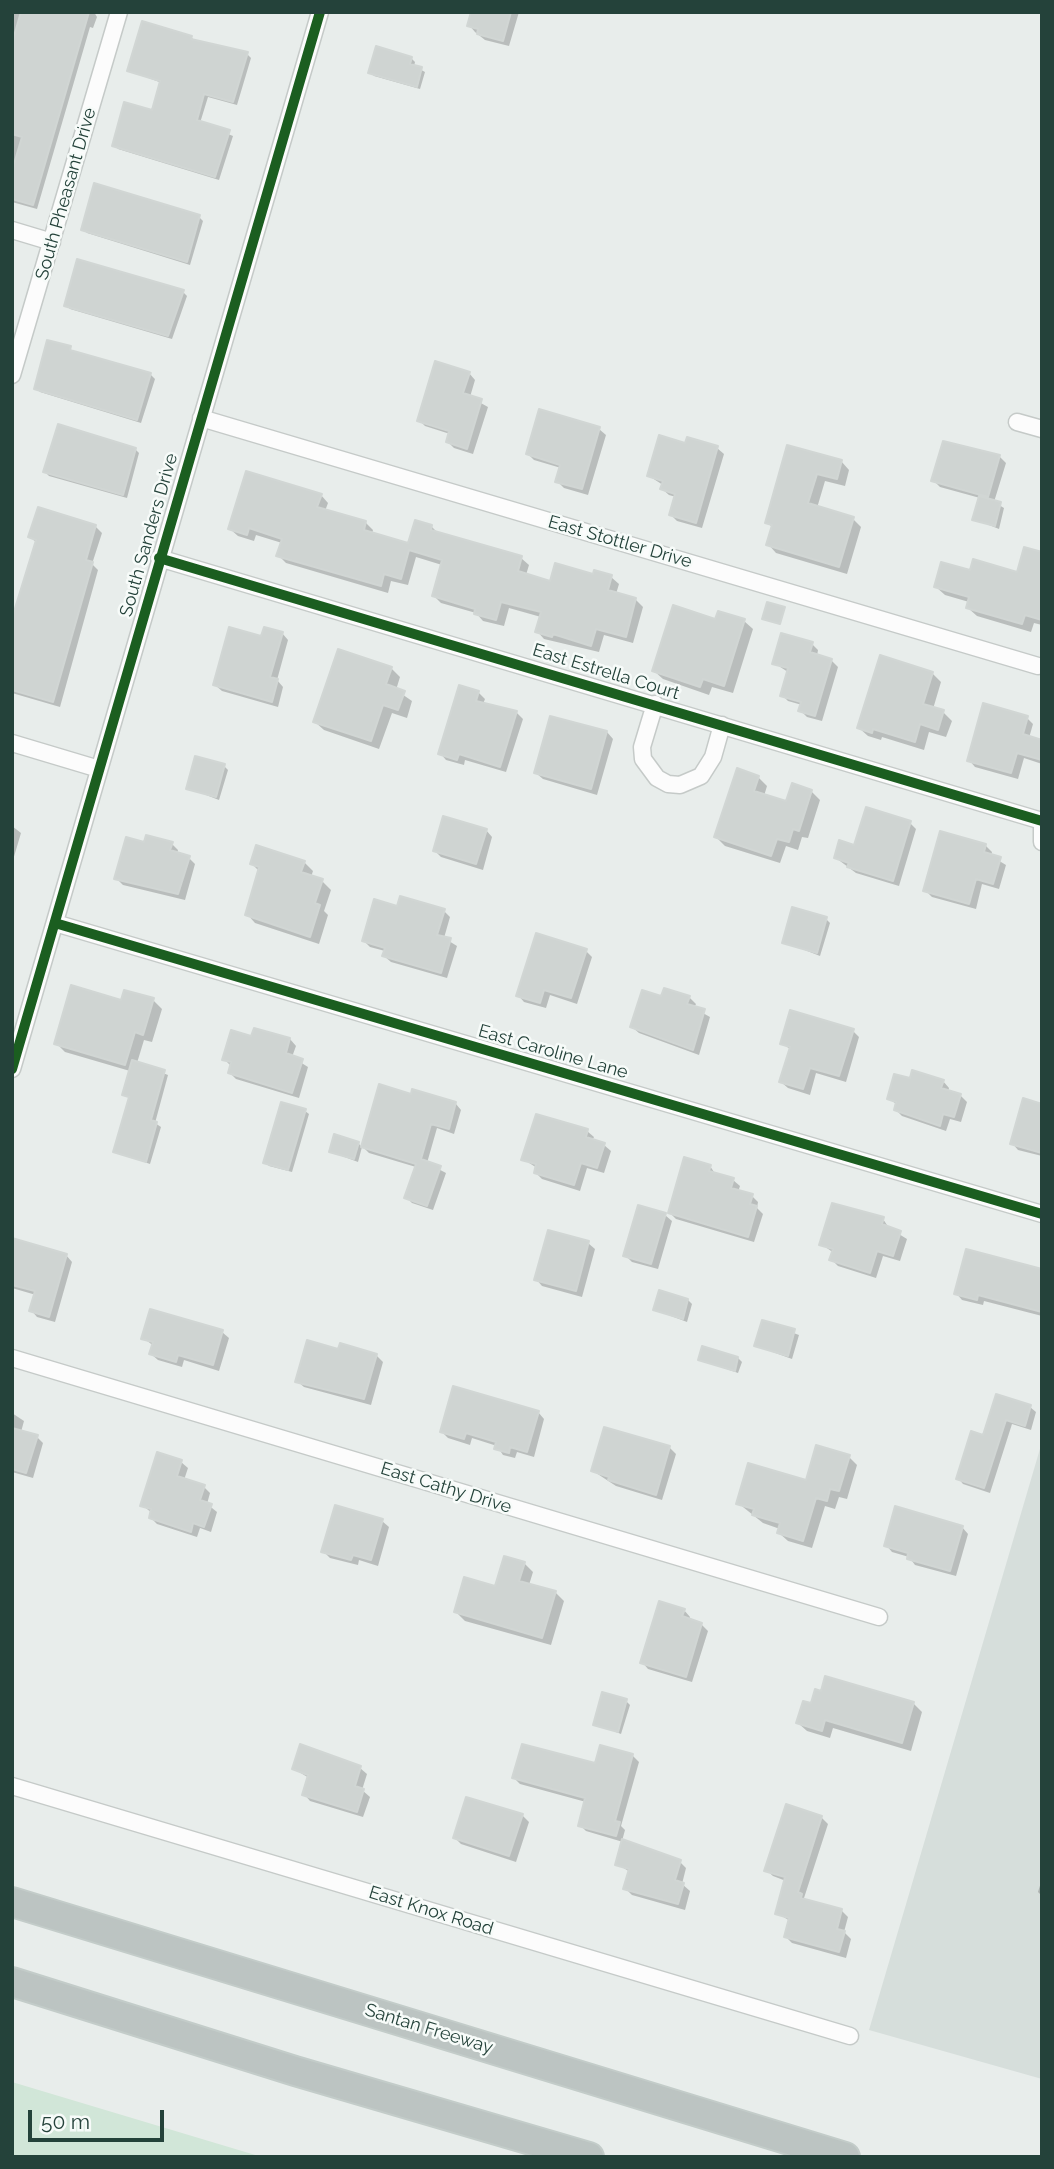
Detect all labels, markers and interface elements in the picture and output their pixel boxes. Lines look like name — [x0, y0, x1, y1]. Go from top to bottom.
street label: South Pheasant Drive — [31, 105, 101, 283]
street label: South Sanders Drive — [115, 451, 183, 619]
street label: East Stottler Drive — [546, 511, 694, 573]
street label: East Estrella Court — [530, 639, 682, 705]
street label: East Caroline Lane — [476, 1020, 630, 1084]
street label: East Cathy Drive — [378, 1458, 514, 1518]
street label: East Knox Road — [366, 1882, 496, 1940]
street label: Santan Freeway — [362, 1999, 496, 2059]
scale bar — [32, 2096, 168, 2140]
text: 50 m — [41, 2109, 90, 2134]

